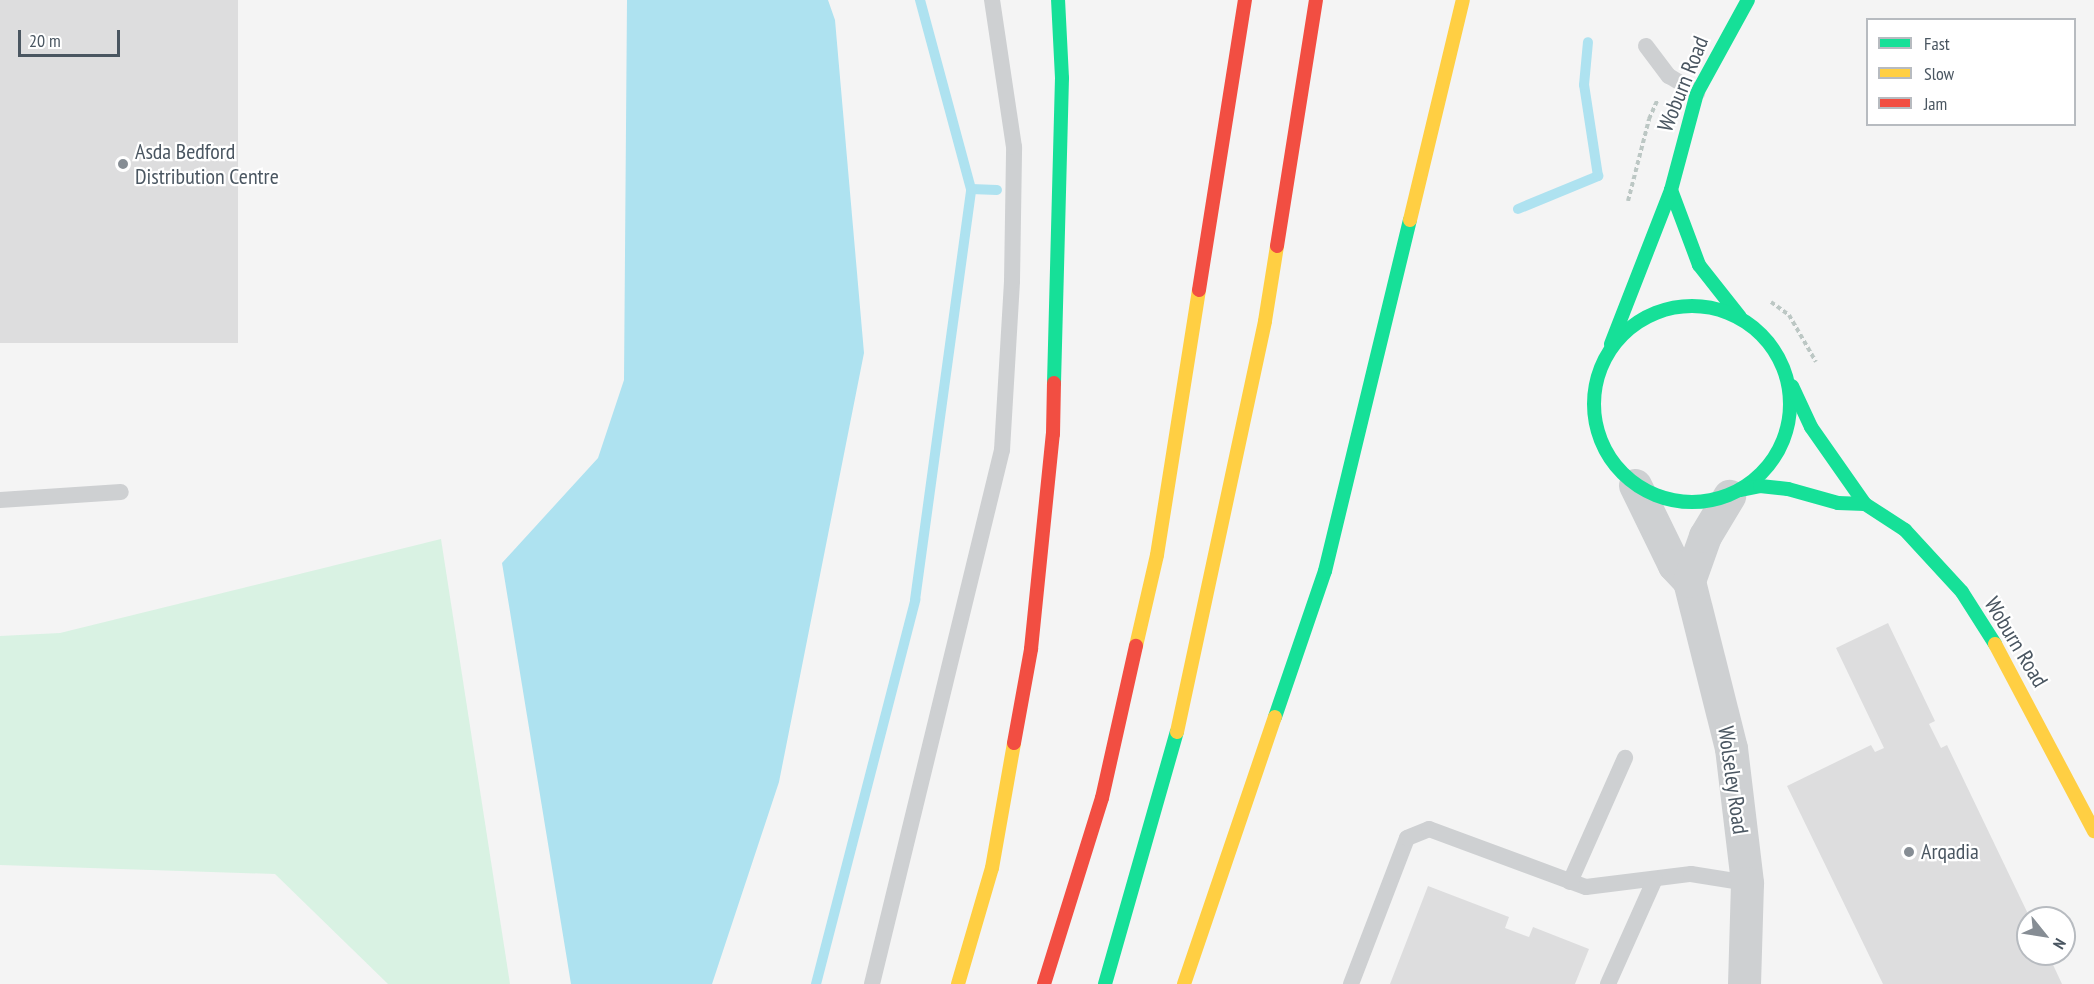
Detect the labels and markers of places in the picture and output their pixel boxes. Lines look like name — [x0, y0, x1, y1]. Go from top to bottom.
place label: Asda Bedford Distribution Centre — [135, 138, 279, 190]
marker: Asda Bedford Distribution Centre — [116, 157, 130, 171]
place label: Arqadia — [1921, 839, 1979, 865]
marker: Arqadia — [1902, 845, 1916, 859]

